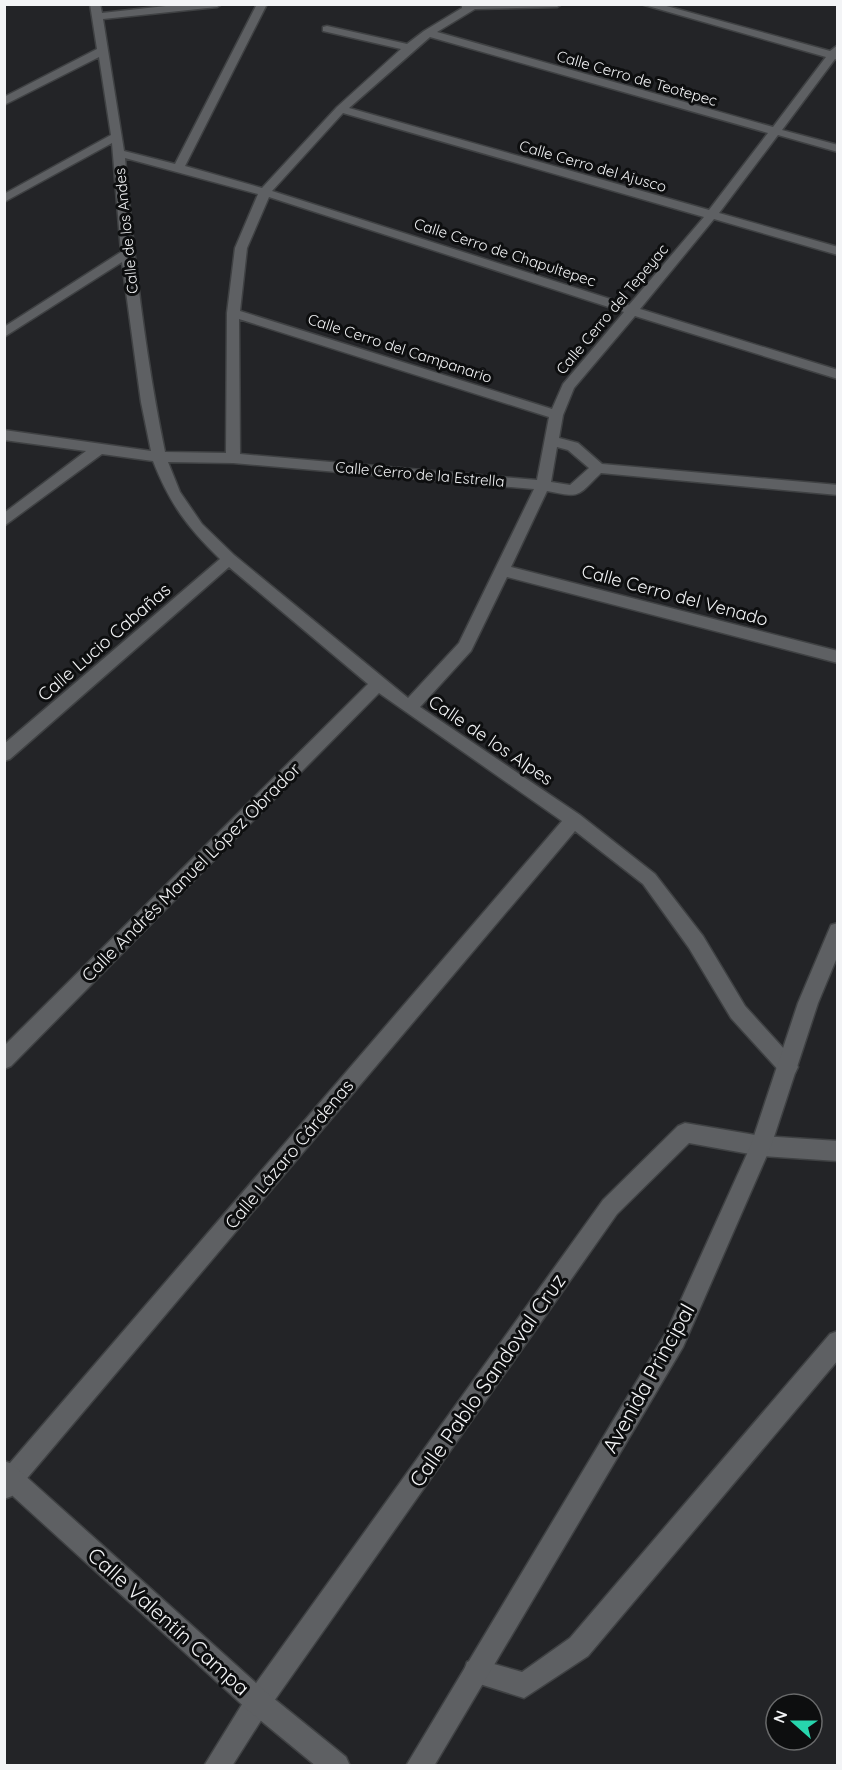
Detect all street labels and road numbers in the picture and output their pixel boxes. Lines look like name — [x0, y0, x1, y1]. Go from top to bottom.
street label: Calle Cerro de Teotepec — [555, 46, 720, 110]
street label: Calle Cerro del Ajusco — [517, 136, 669, 196]
street label: Calle de los Andes — [110, 167, 142, 295]
street label: Calle Cerro de Chapultepec — [412, 214, 598, 290]
street label: Calle Cerro del Tepeyac — [552, 240, 672, 378]
street label: Calle Cerro del Campanario — [306, 309, 494, 387]
street label: Calle Cerro de la Estrella — [335, 457, 505, 491]
street label: Calle Cerro del Venado — [579, 559, 771, 631]
street label: Calle Lucio Cabañas — [33, 578, 175, 706]
street label: Calle de los Alpes — [424, 690, 558, 790]
street label: Calle Andrés Manuel López Obrador — [77, 758, 305, 986]
street label: Calle Lázaro Cárdenas — [220, 1075, 358, 1233]
street label: Calle Pablo Sandoval Cruz — [403, 1268, 571, 1492]
street label: Avenida Principal — [596, 1299, 700, 1457]
street label: Calle Valentín Campa — [83, 1541, 255, 1701]

